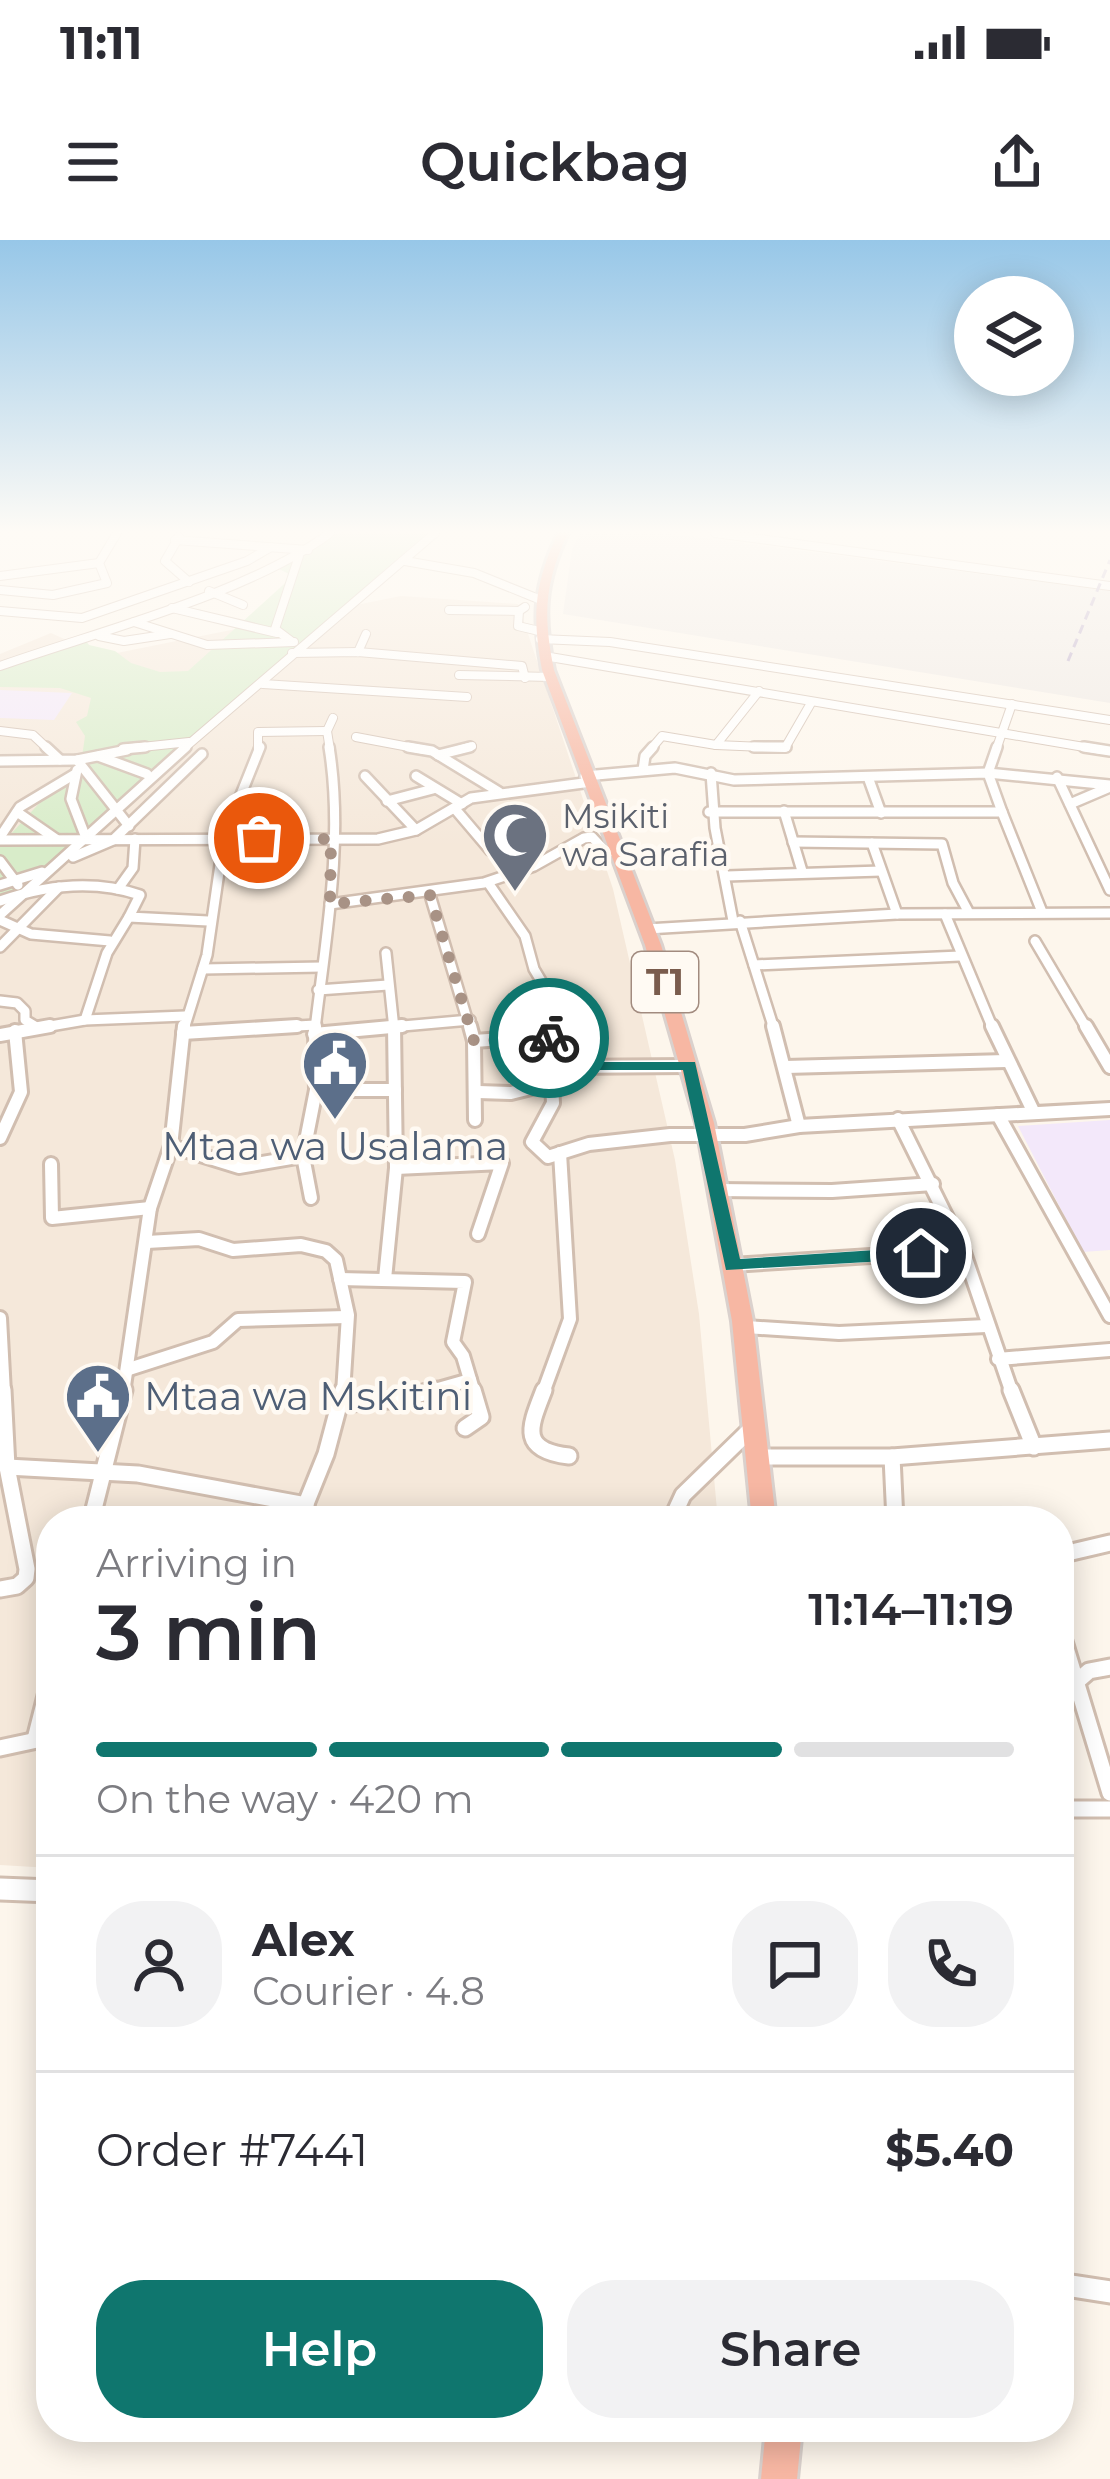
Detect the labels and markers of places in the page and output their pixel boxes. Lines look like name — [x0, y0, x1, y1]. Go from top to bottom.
pin — [208, 787, 310, 889]
place label: Msikiti wa Sarafia — [562, 796, 729, 874]
mosque icon: Msikiti wa Sarafia — [480, 800, 550, 894]
public building icon: Mtaa wa Usalama — [300, 1028, 370, 1122]
place label: Mtaa wa Usalama — [162, 1122, 508, 1170]
pin — [870, 1202, 972, 1304]
public building icon: Mtaa wa Mskitini — [63, 1361, 133, 1455]
place label: Mtaa wa Mskitini — [144, 1372, 472, 1420]

